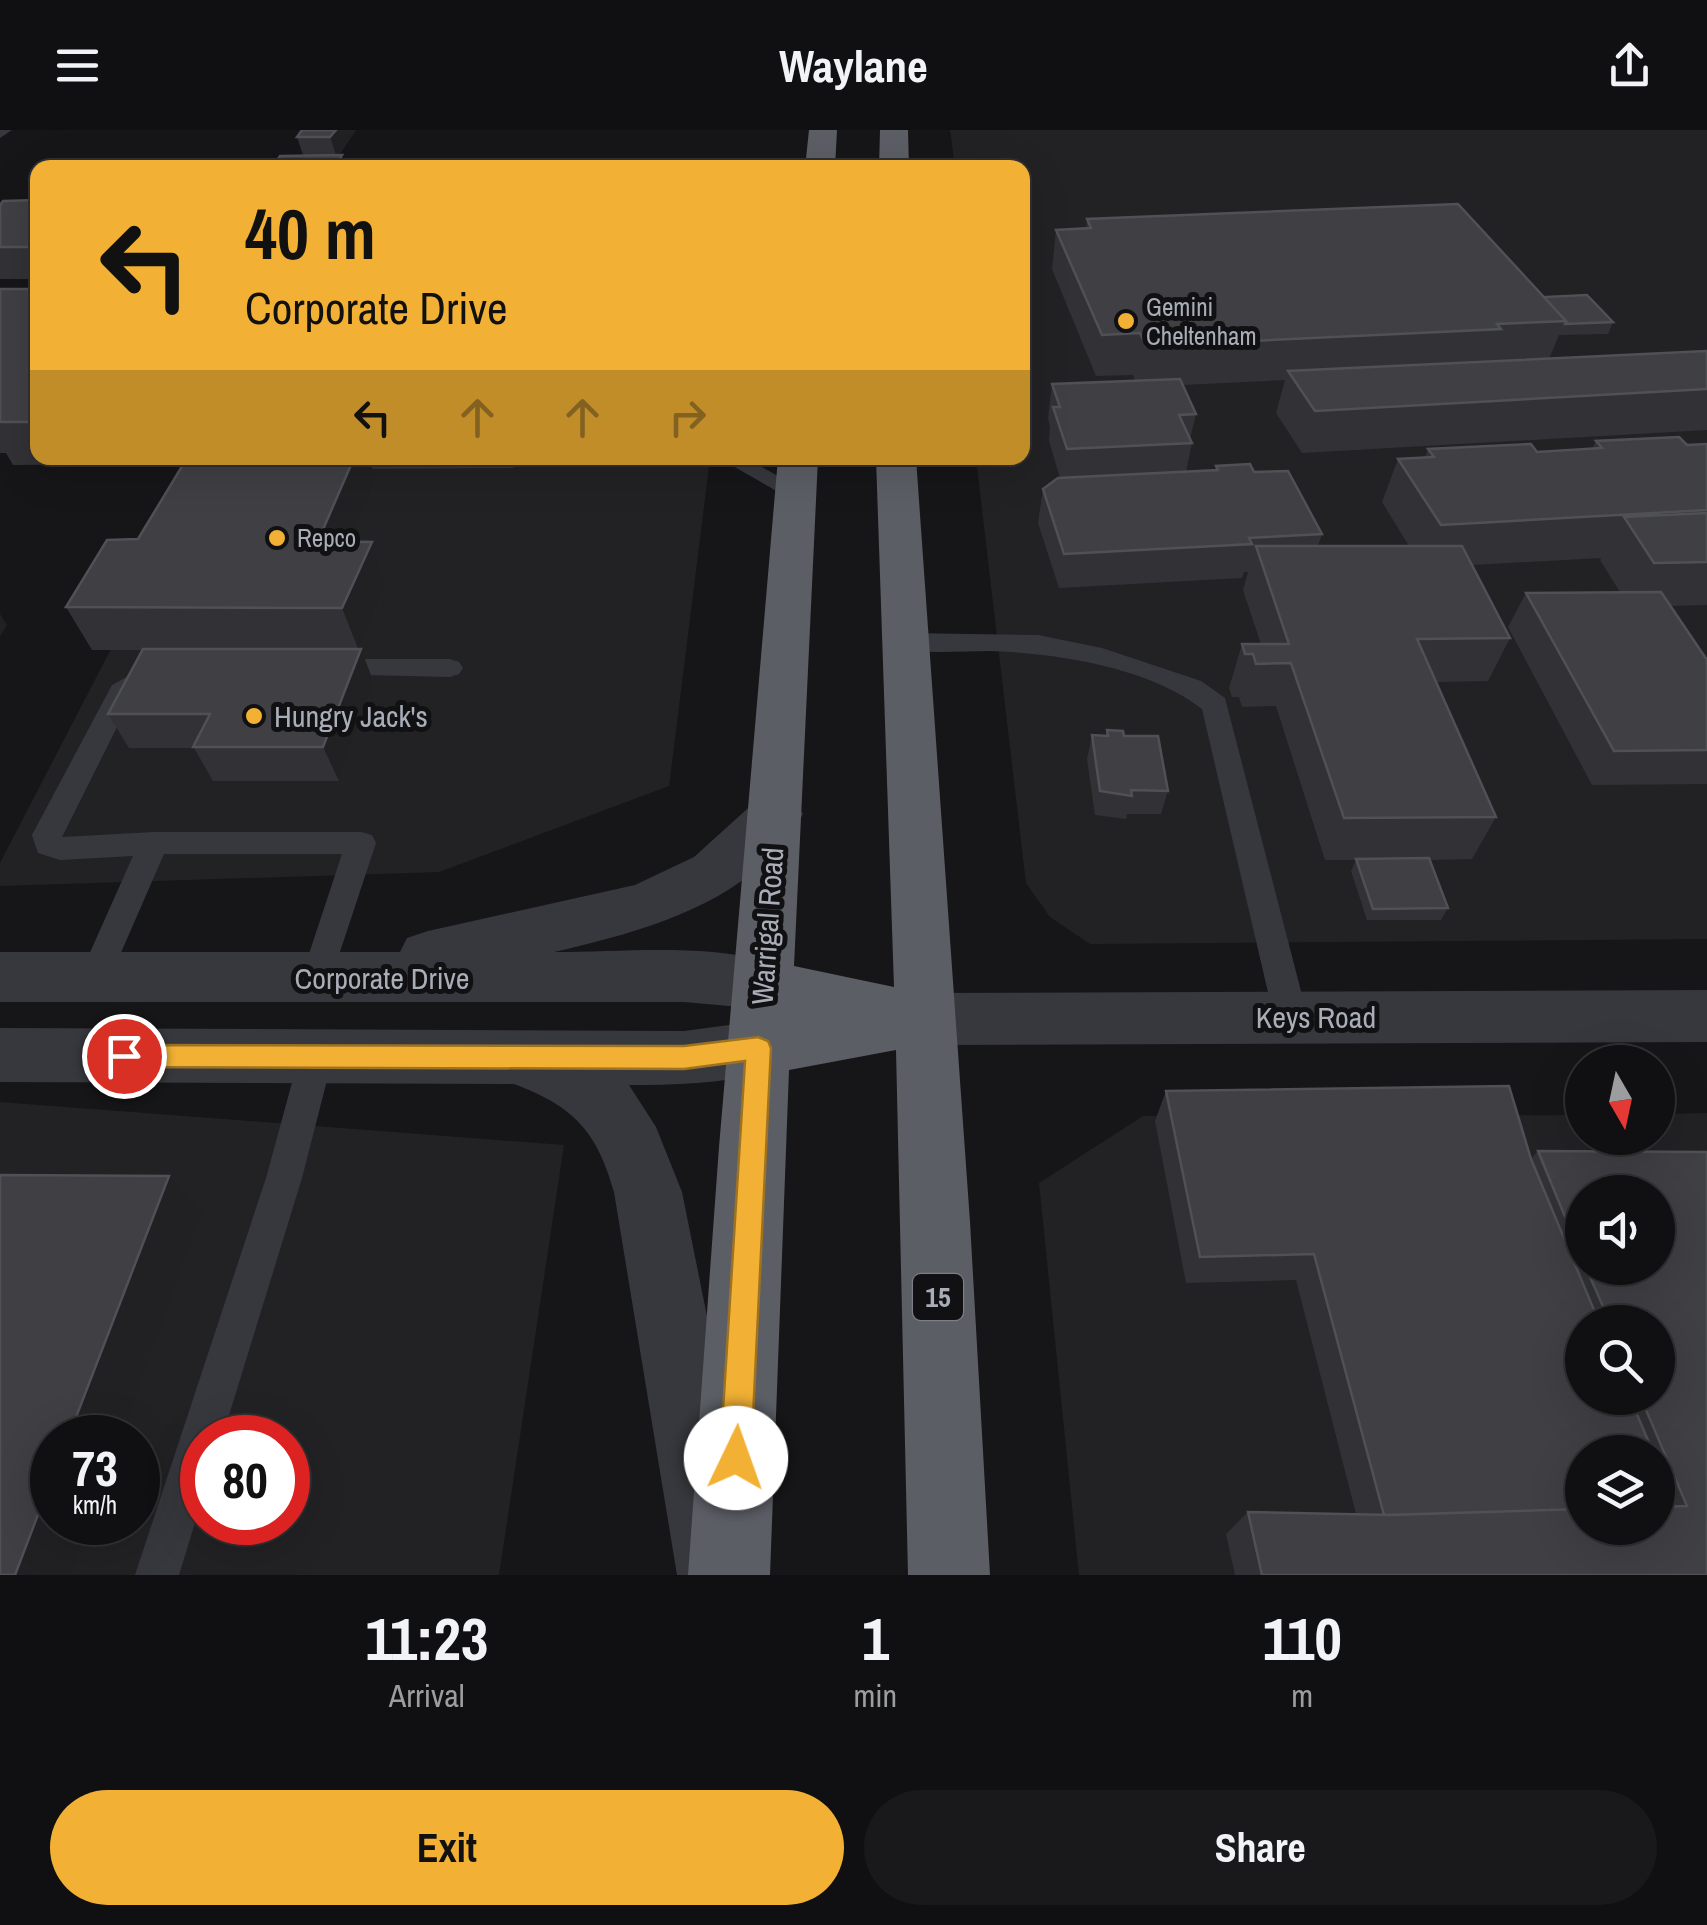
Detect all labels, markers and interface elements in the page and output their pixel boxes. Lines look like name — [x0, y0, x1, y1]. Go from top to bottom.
text: Waylane — [779, 35, 928, 96]
icon: menu — [50, 38, 105, 93]
icon: share — [1602, 38, 1657, 93]
text: 40 m — [245, 187, 376, 281]
icon: left — [80, 200, 210, 330]
text: Corporate Drive — [245, 277, 508, 338]
place label: Gemini Cheltenham — [1146, 290, 1257, 353]
marker: Gemini Cheltenham — [1115, 310, 1137, 332]
icon: left — [345, 390, 400, 445]
icon: ahead — [450, 390, 505, 445]
icon: ahead — [555, 390, 610, 445]
icon: right — [660, 390, 715, 445]
place label: Repco — [297, 521, 356, 555]
marker: Repco — [266, 527, 288, 549]
place label: Hungry Jack's — [274, 696, 428, 736]
marker: Hungry Jack's — [243, 705, 265, 727]
street label: Warrigal Road — [742, 846, 792, 1006]
street label: Corporate Drive — [295, 958, 470, 998]
street label: Keys Road — [1256, 997, 1376, 1037]
pin — [82, 1014, 167, 1099]
icon: arrive — [97, 1029, 152, 1084]
north arrow — [1565, 1045, 1675, 1155]
map controls — [1565, 1045, 1675, 1545]
button: sound — [1565, 1175, 1675, 1285]
road number: 15 — [913, 1274, 963, 1320]
button: search — [1565, 1305, 1675, 1415]
position arrow — [684, 1406, 788, 1510]
speed limit sign: 80 — [180, 1415, 310, 1545]
text: 73 — [72, 1434, 118, 1502]
button: layers — [1565, 1435, 1675, 1545]
text: km/h — [73, 1488, 117, 1522]
text: 11:23 — [365, 1598, 488, 1679]
text: 1 — [862, 1598, 889, 1679]
text: 110 — [1262, 1598, 1342, 1679]
text: Arrival — [389, 1674, 465, 1717]
text: min — [853, 1674, 897, 1717]
text: m — [1291, 1674, 1313, 1717]
button: Exit — [50, 1790, 844, 1905]
button: Share — [864, 1790, 1657, 1905]

